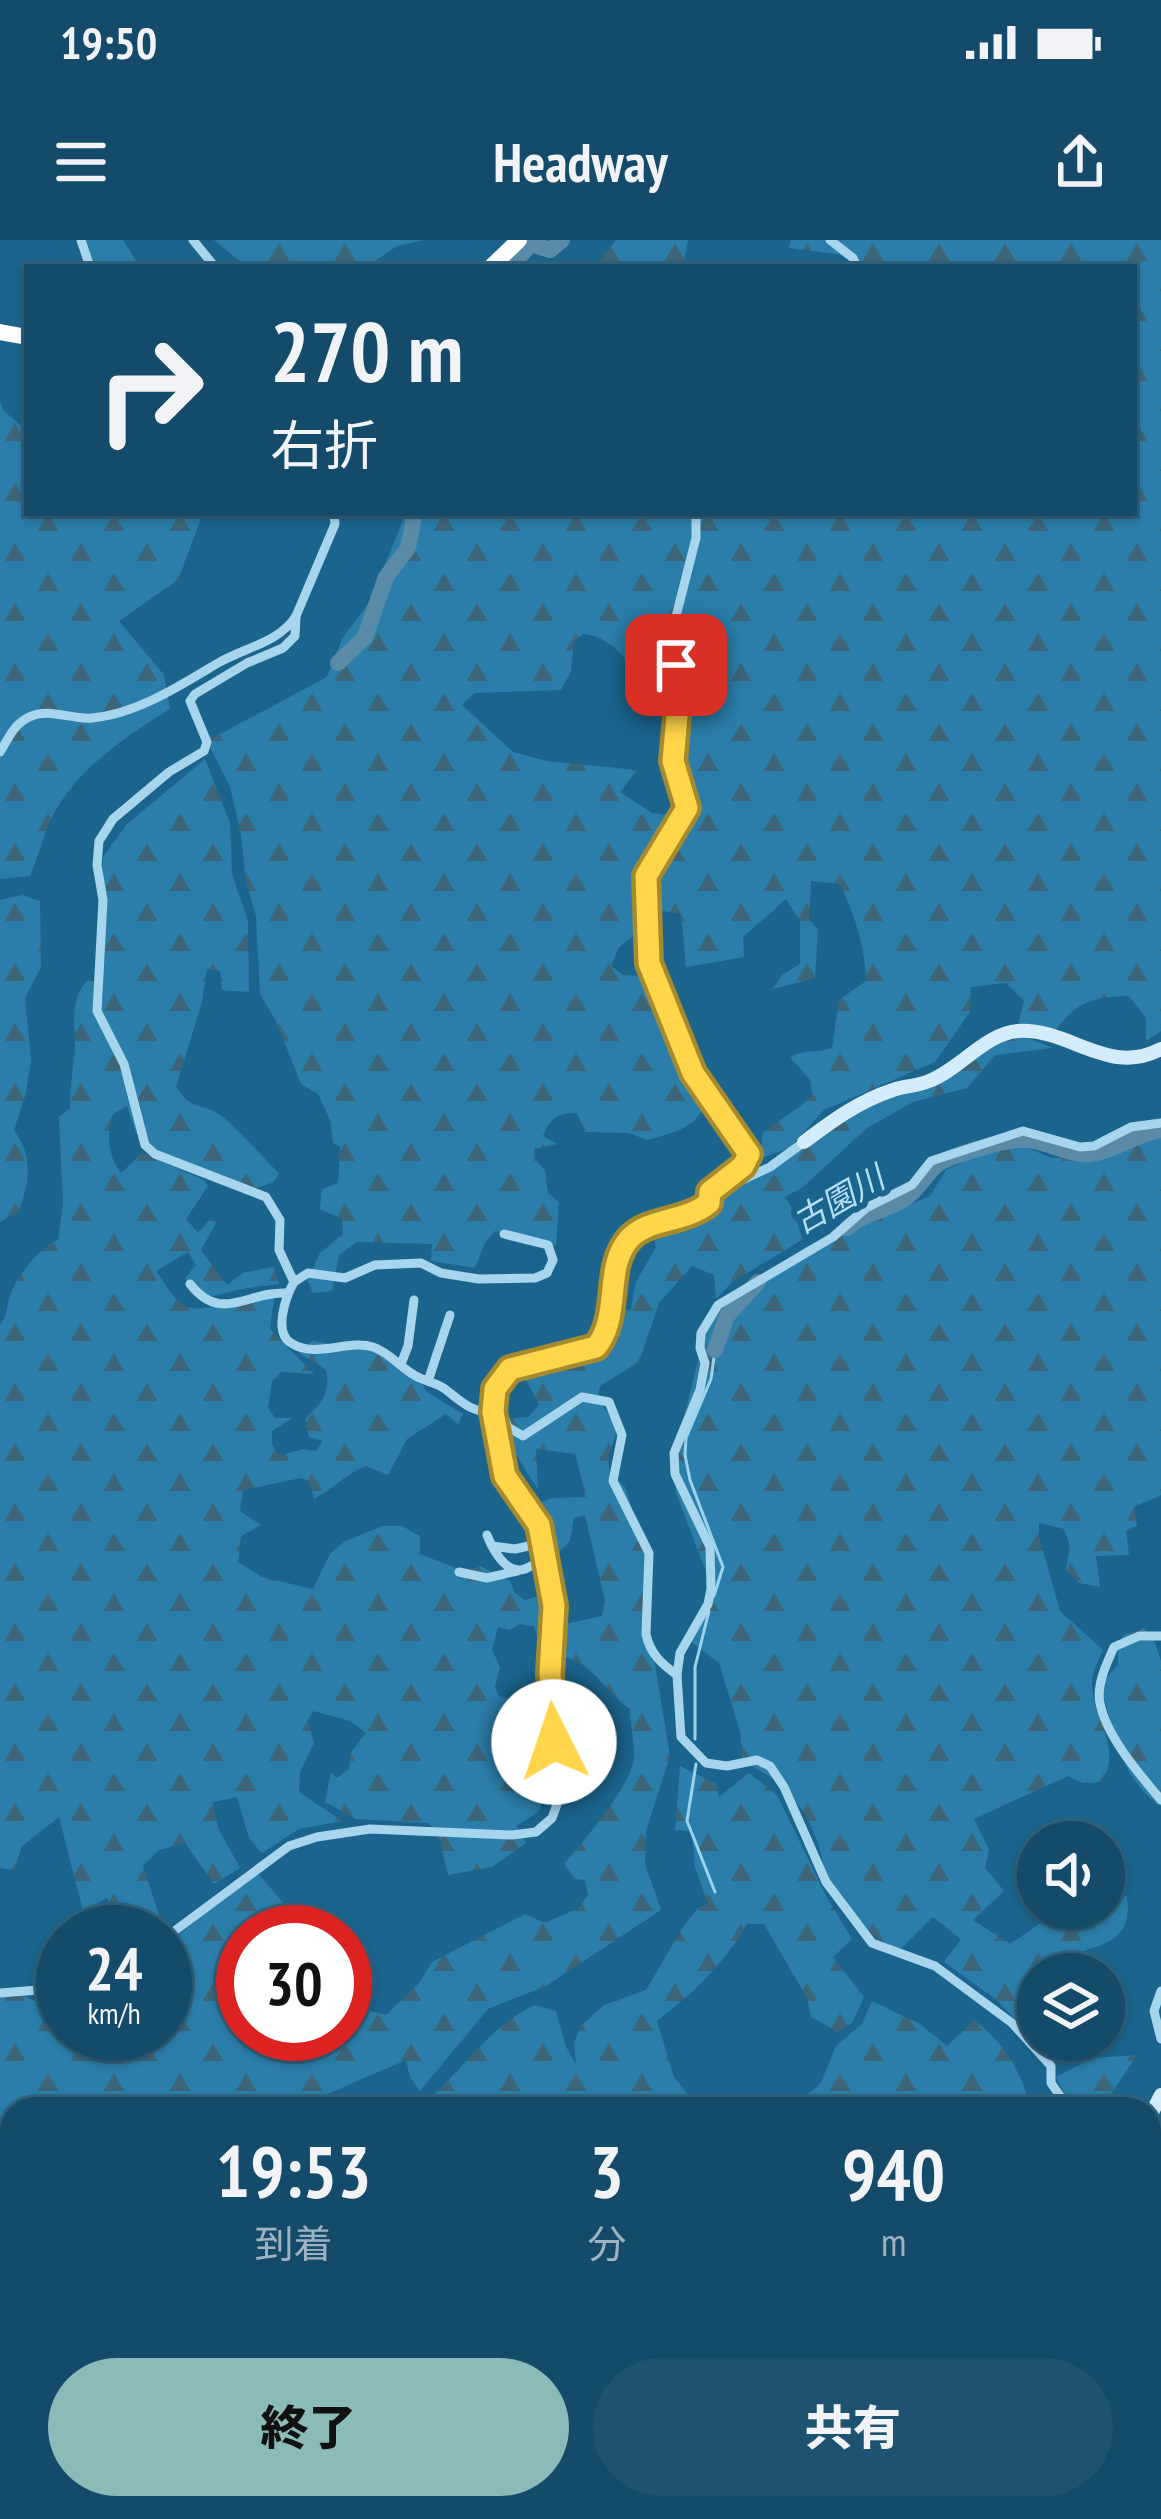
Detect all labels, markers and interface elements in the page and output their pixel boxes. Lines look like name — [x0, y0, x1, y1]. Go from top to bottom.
text: 19:50 — [60, 13, 157, 71]
text: Headway — [493, 127, 668, 197]
icon: menu — [48, 129, 114, 195]
icon: share — [1047, 129, 1113, 195]
text: 270 m — [270, 296, 463, 405]
icon: right — [72, 312, 228, 468]
text: 右折 — [270, 410, 378, 480]
pin — [625, 614, 727, 716]
icon: arrive — [643, 632, 709, 698]
water label: 古園川 — [784, 1154, 894, 1242]
position arrow — [491, 1679, 617, 1805]
map controls — [1017, 1821, 1125, 2061]
button: sound — [1017, 1821, 1125, 1929]
speed limit sign: 30 — [216, 1905, 372, 2061]
text: 24 — [85, 1929, 143, 2007]
button: layers — [1017, 1953, 1125, 2061]
text: km/h — [87, 1993, 141, 2032]
text: 19:53 — [216, 2124, 371, 2217]
text: 3 — [590, 2124, 624, 2217]
text: 940 — [842, 2127, 945, 2220]
text: m — [881, 2216, 906, 2267]
text: 到着 — [255, 2218, 333, 2269]
text: 分 — [587, 2218, 626, 2269]
button: 終了 — [48, 2358, 569, 2496]
button: 共有 — [593, 2358, 1113, 2496]

